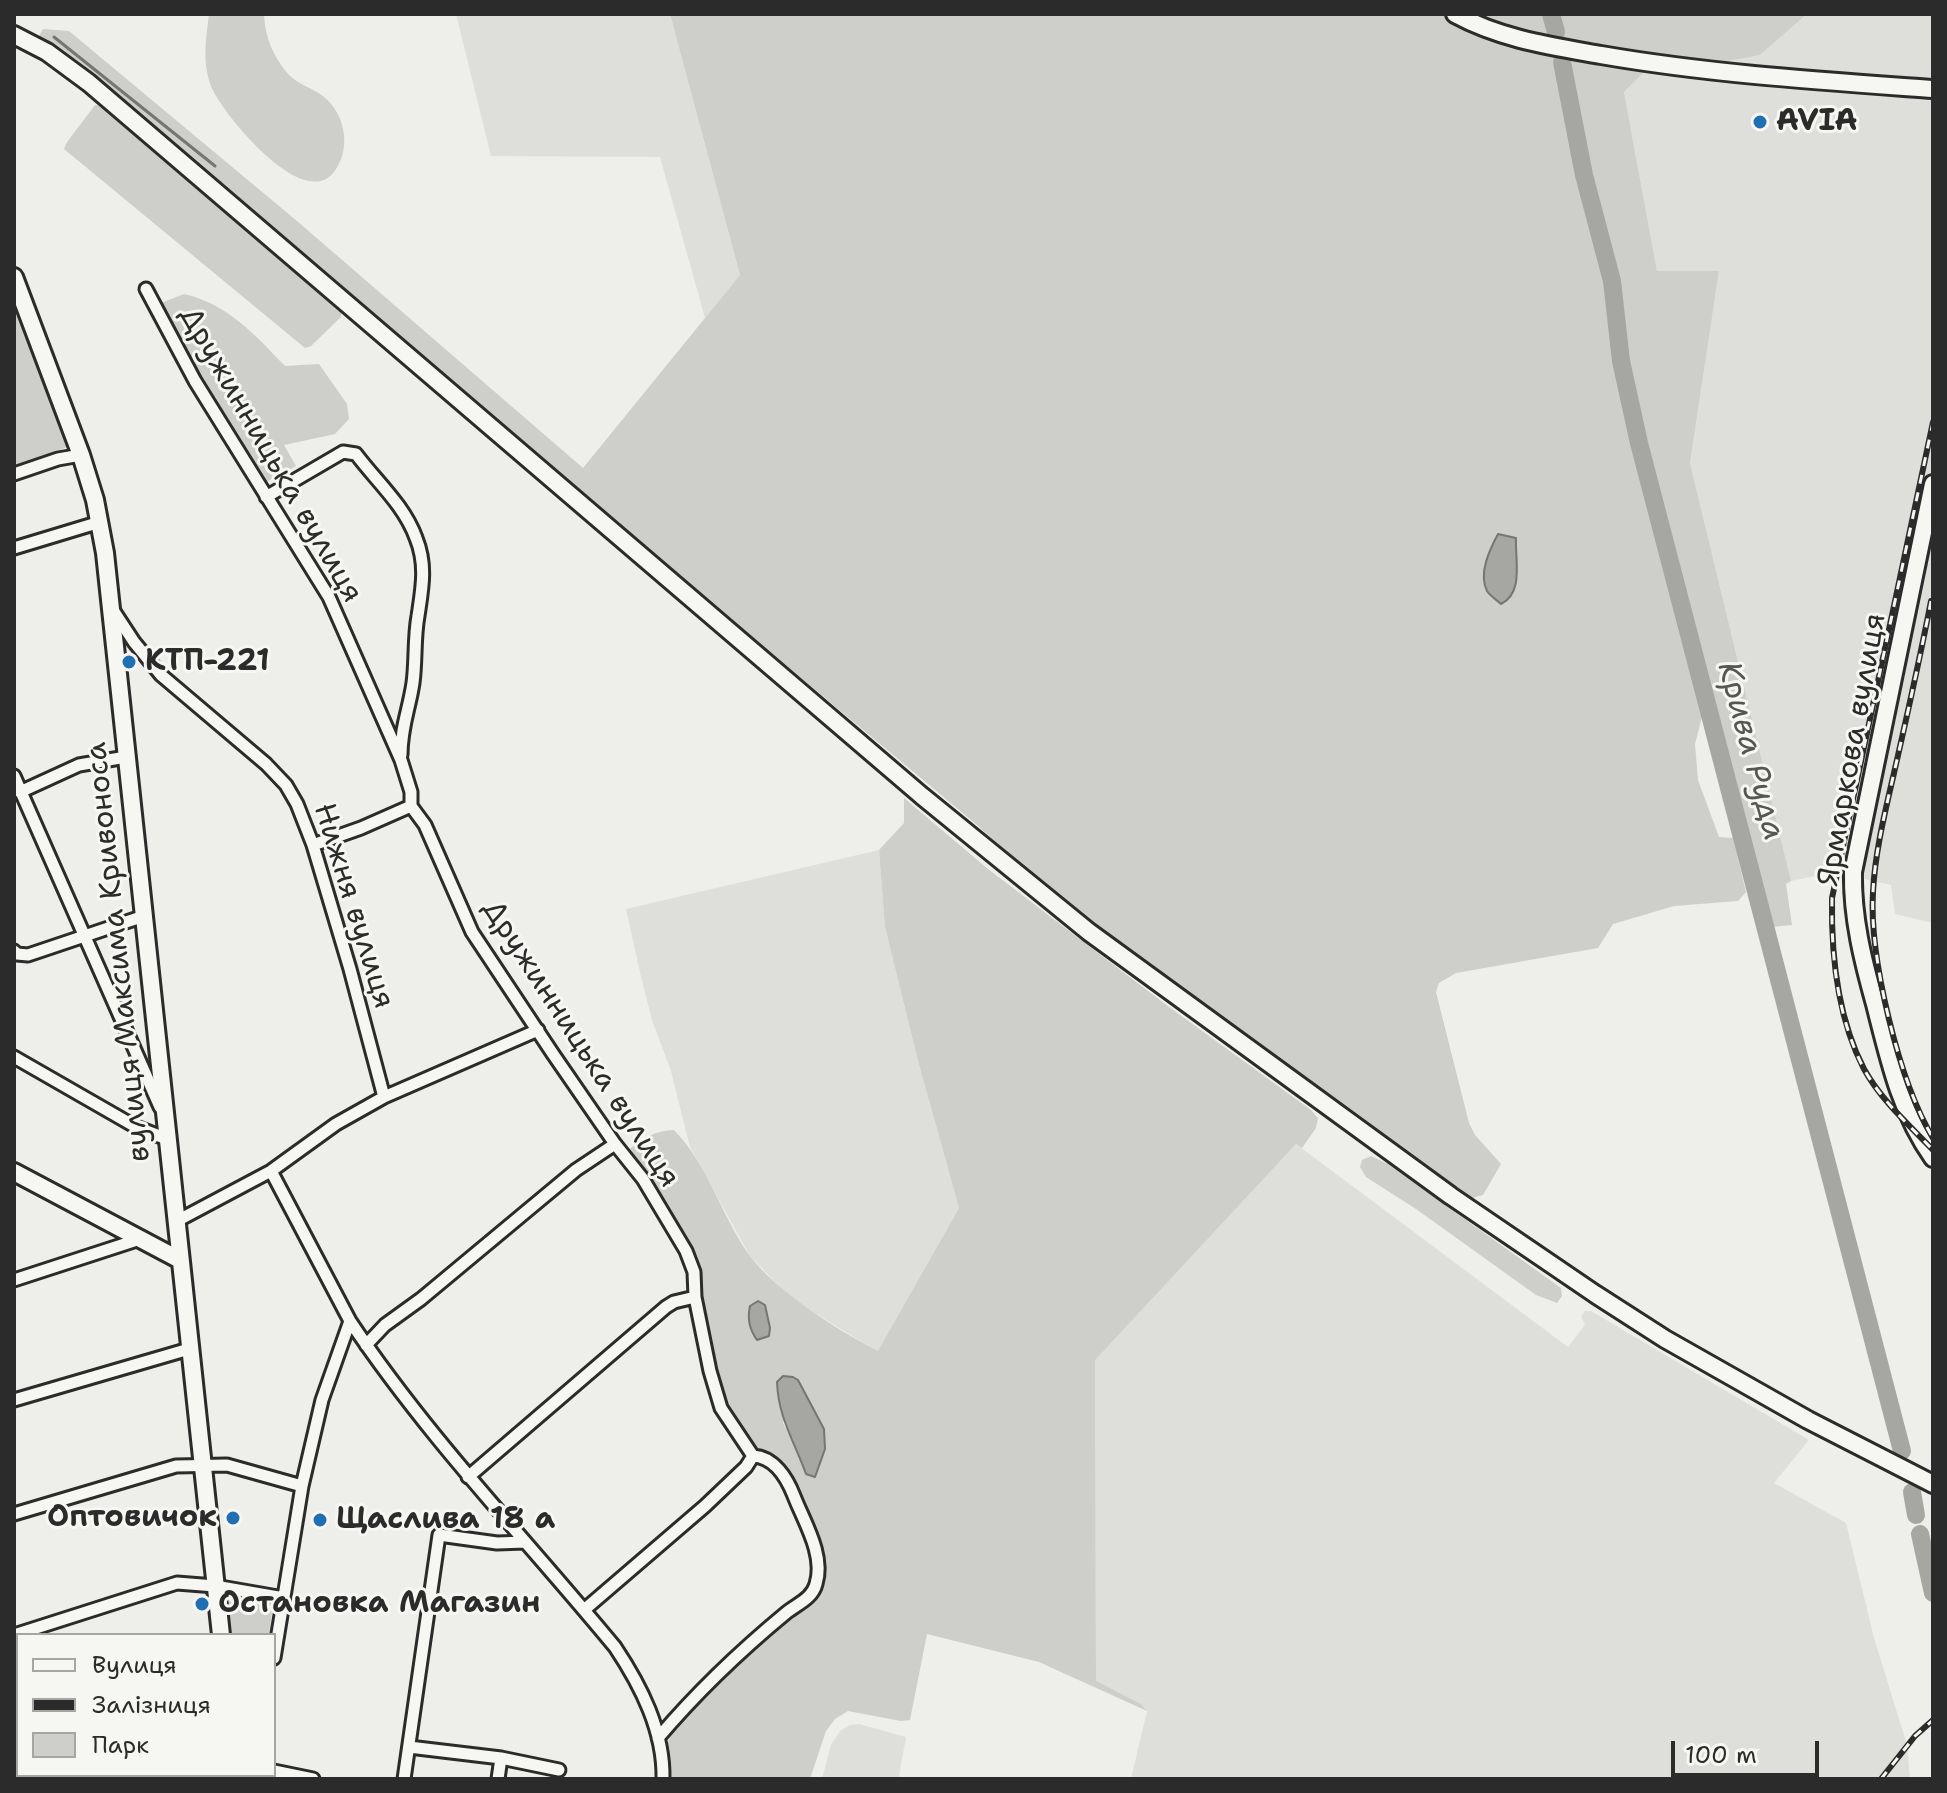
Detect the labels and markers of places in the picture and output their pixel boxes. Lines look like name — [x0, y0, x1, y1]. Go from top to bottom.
place label: AVIA — [1776, 104, 1858, 140]
marker: AVIA — [1751, 113, 1769, 131]
place label: КТП-221 — [145, 644, 270, 680]
marker: КТП-221 — [120, 653, 138, 671]
place label: Оптовичок — [47, 1500, 217, 1536]
place label: Щаслива 18 а — [336, 1502, 555, 1538]
marker: Оптовичок — [224, 1509, 242, 1527]
marker: Щаслива 18 а — [311, 1511, 329, 1529]
place label: Остановка Магазин — [218, 1586, 540, 1622]
marker: Остановка Магазин — [193, 1595, 211, 1613]

